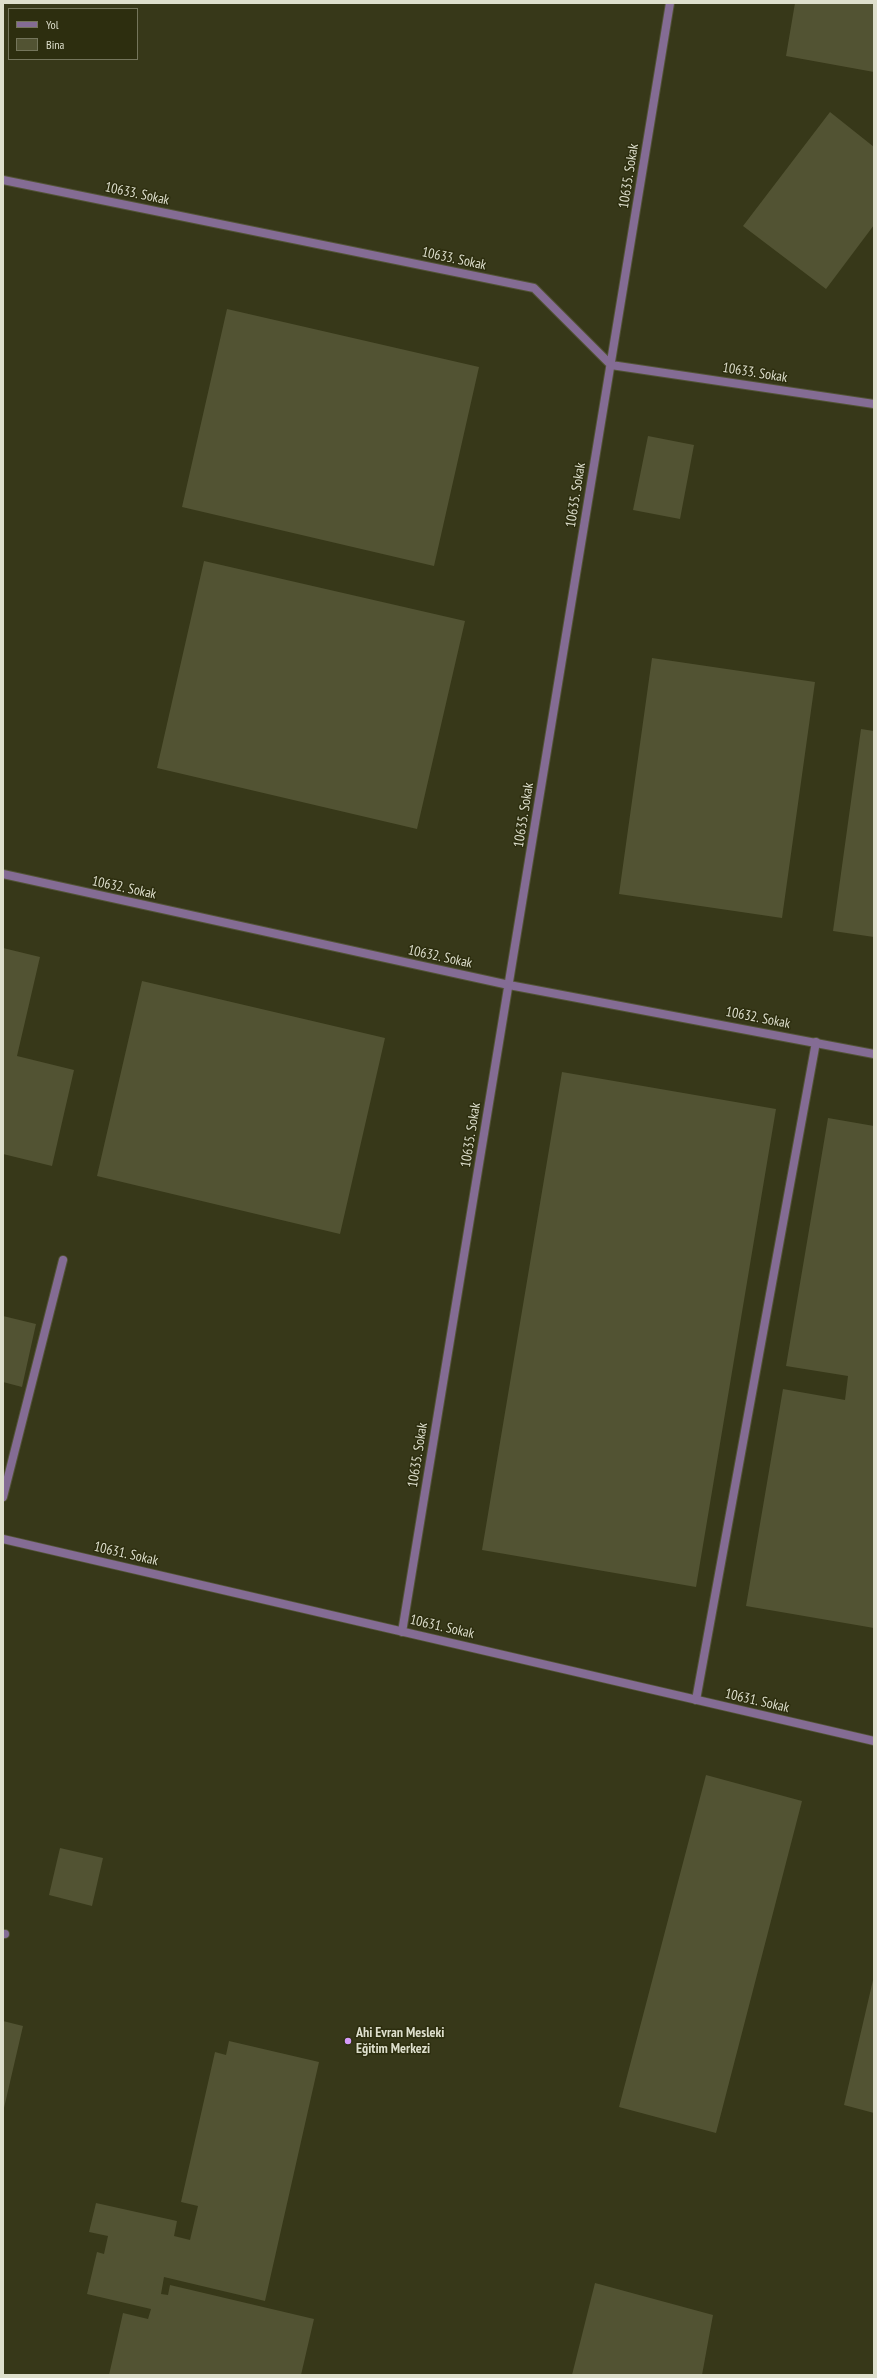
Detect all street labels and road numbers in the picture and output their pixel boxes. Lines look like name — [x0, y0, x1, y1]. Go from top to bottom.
street label: 10635. Sokak — [616, 142, 642, 210]
street label: 10633. Sokak — [103, 179, 171, 209]
street label: 10633. Sokak — [420, 244, 488, 274]
street label: 10633. Sokak — [721, 360, 789, 386]
street label: 10635. Sokak — [563, 461, 589, 529]
street label: 10635. Sokak — [511, 781, 537, 849]
street label: 10632. Sokak — [90, 873, 158, 903]
street label: 10632. Sokak — [406, 942, 474, 972]
street label: 10632. Sokak — [724, 1004, 792, 1032]
street label: 10635. Sokak — [458, 1101, 484, 1169]
street label: 10635. Sokak — [405, 1421, 431, 1489]
street label: 10631. Sokak — [92, 1538, 160, 1570]
street label: 10631. Sokak — [408, 1611, 476, 1643]
street label: 10631. Sokak — [723, 1685, 791, 1717]

